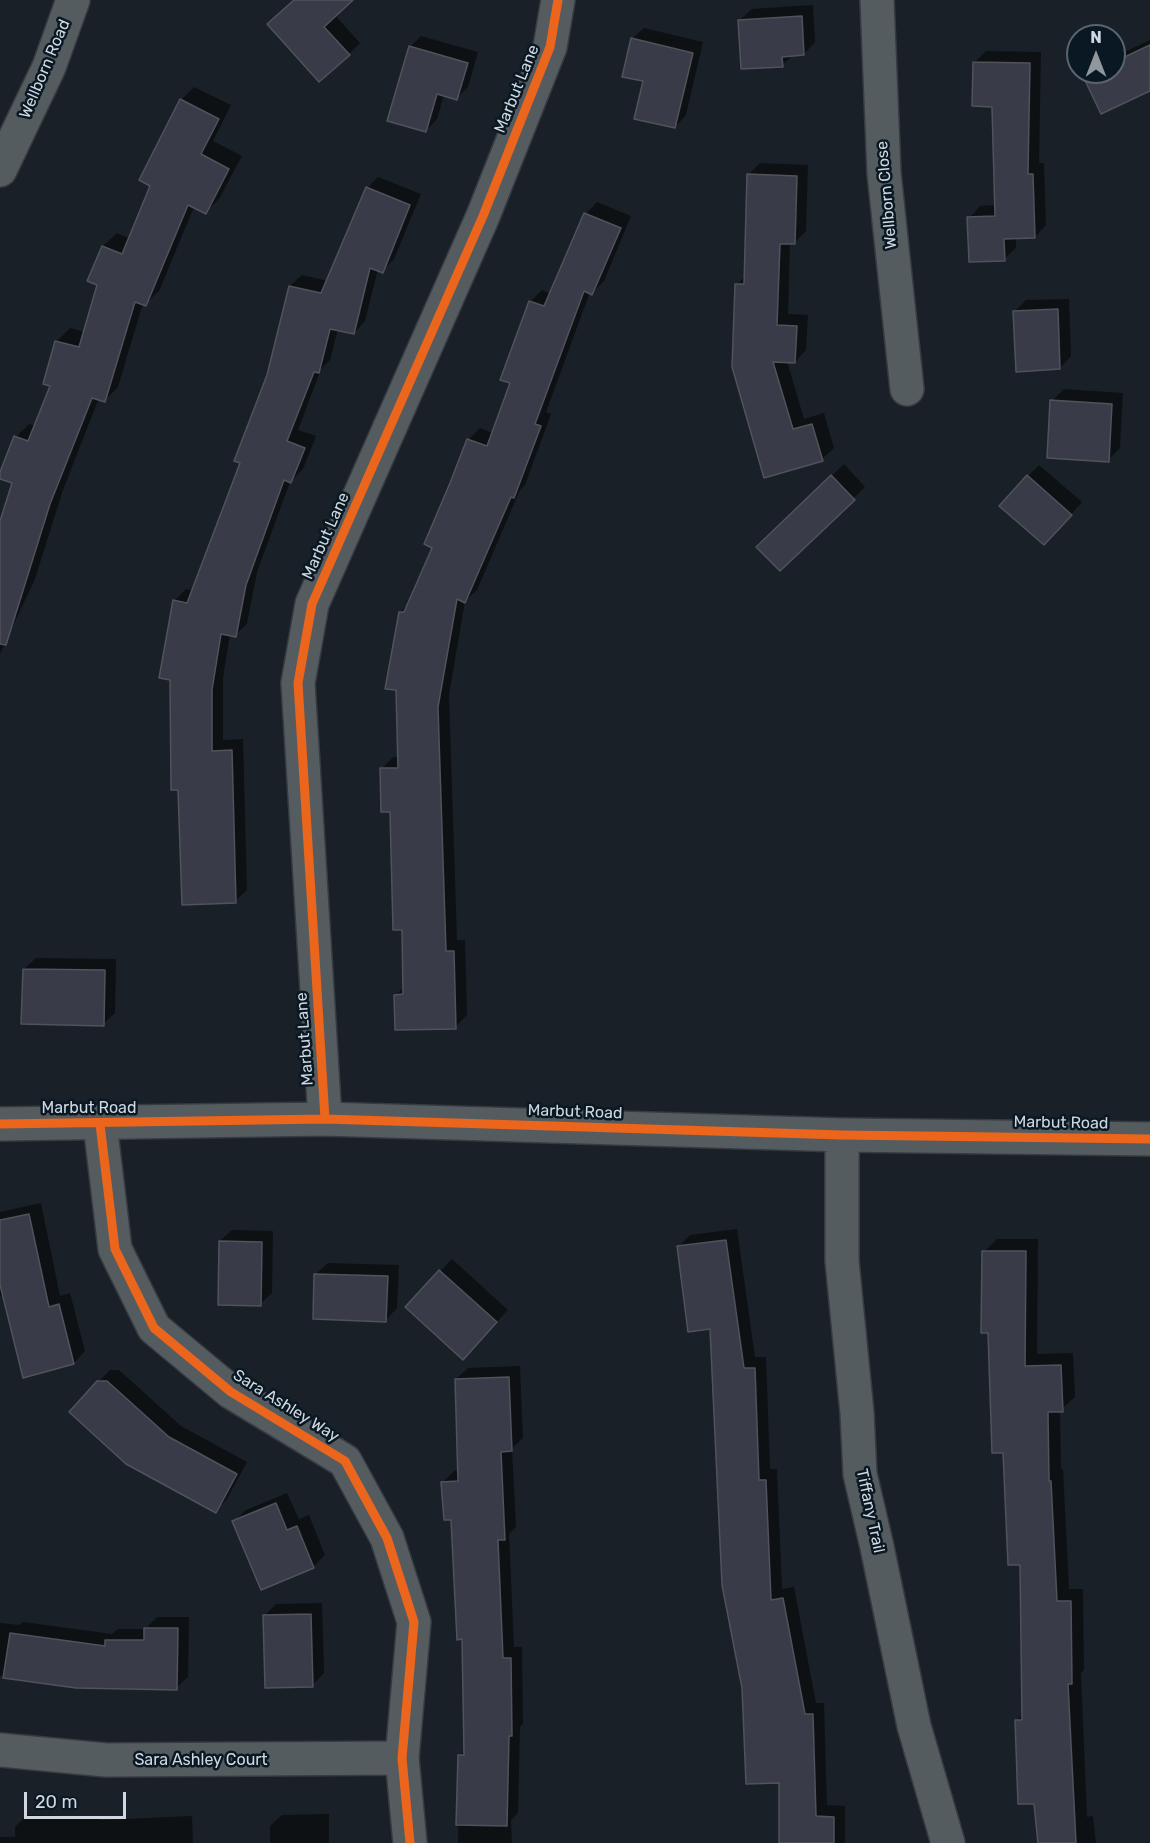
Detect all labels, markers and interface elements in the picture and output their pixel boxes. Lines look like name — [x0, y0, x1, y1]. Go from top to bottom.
street label: Wellborn Road — [16, 17, 74, 121]
north arrow — [1066, 24, 1126, 84]
text: N — [1090, 28, 1102, 47]
street label: Marbut Lane — [491, 42, 543, 136]
street label: Wellborn Close — [873, 140, 901, 250]
street label: Marbut Lane — [298, 489, 354, 583]
street label: Marbut Lane — [292, 992, 318, 1086]
street label: Marbut Road — [42, 1098, 136, 1118]
street label: Marbut Road — [527, 1101, 623, 1123]
street label: Marbut Road — [1013, 1113, 1109, 1133]
street label: Sara Ashley Way — [229, 1366, 343, 1446]
street label: Tiffany Trail — [852, 1467, 888, 1555]
street label: Sara Ashley Court — [134, 1750, 268, 1770]
scale bar — [27, 1780, 129, 1818]
text: 20 m — [35, 1791, 77, 1813]

